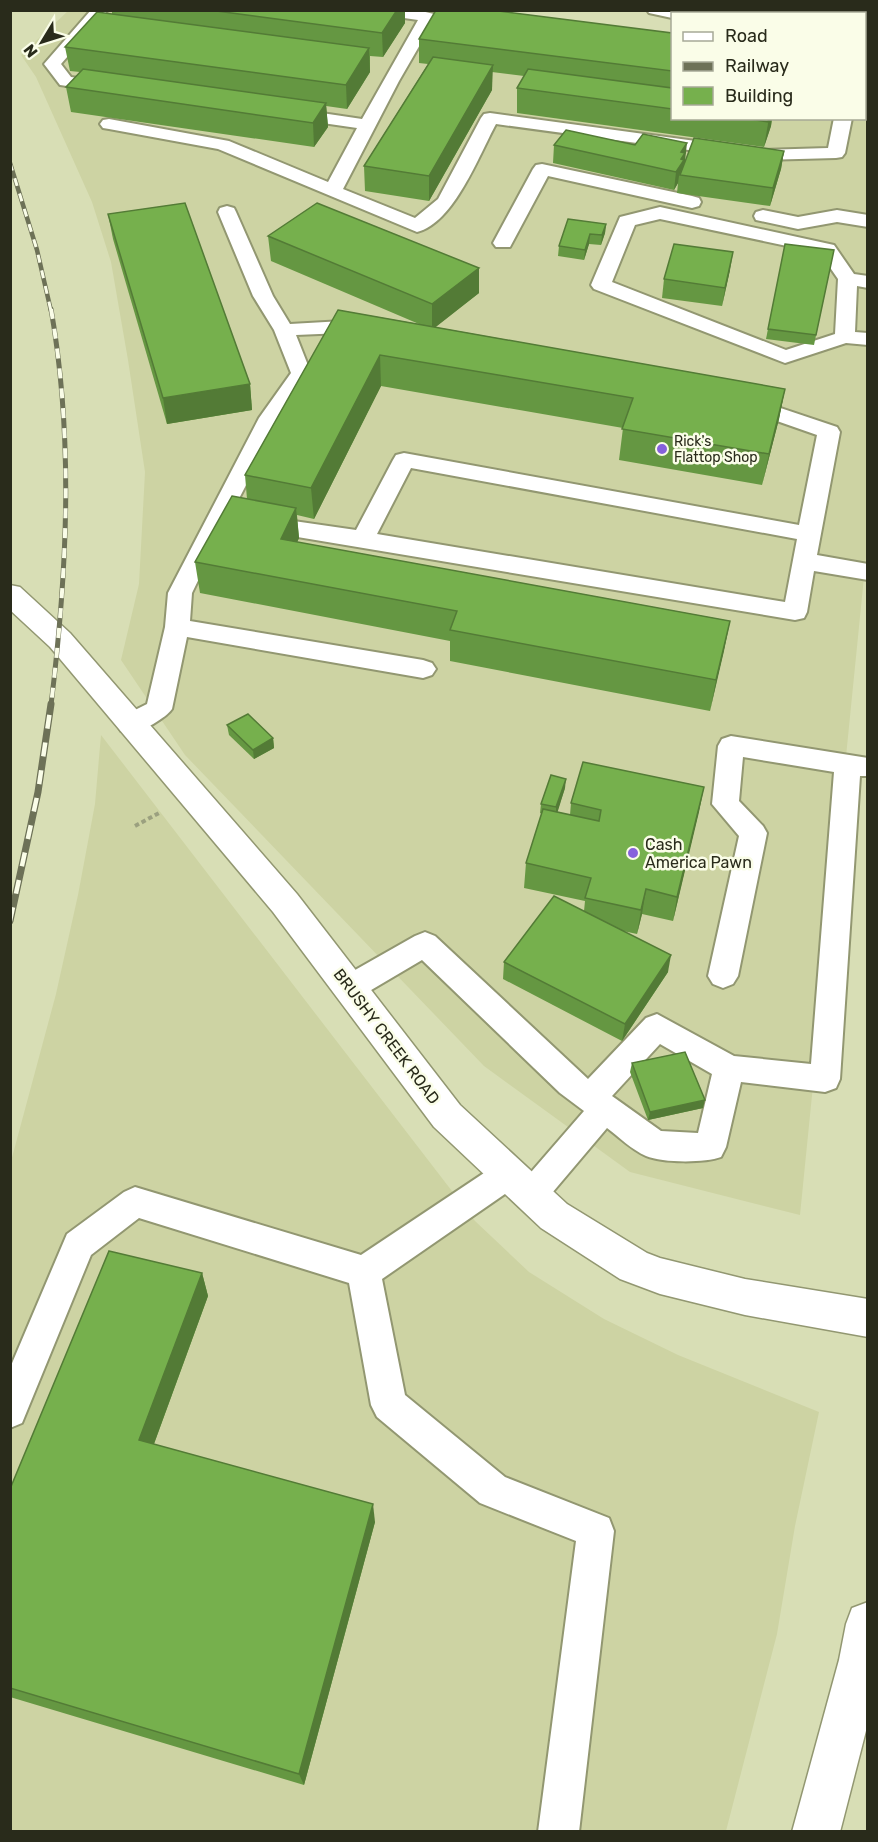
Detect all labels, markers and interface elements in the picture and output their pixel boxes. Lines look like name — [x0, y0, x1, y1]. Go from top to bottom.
north arrow — [12, 12, 72, 72]
legend — [671, 12, 866, 120]
text: Road — [725, 25, 768, 47]
text: N — [20, 41, 42, 61]
text: Railway — [725, 55, 789, 77]
text: Building — [725, 85, 793, 107]
place label: Rick's Flattop Shop — [674, 433, 758, 466]
marker: Rick's Flattop Shop — [655, 442, 669, 456]
place label: Cash America Pawn — [645, 835, 752, 872]
marker: Cash America Pawn — [626, 846, 640, 860]
street label: BRUSHY CREEK ROAD — [330, 965, 444, 1108]

